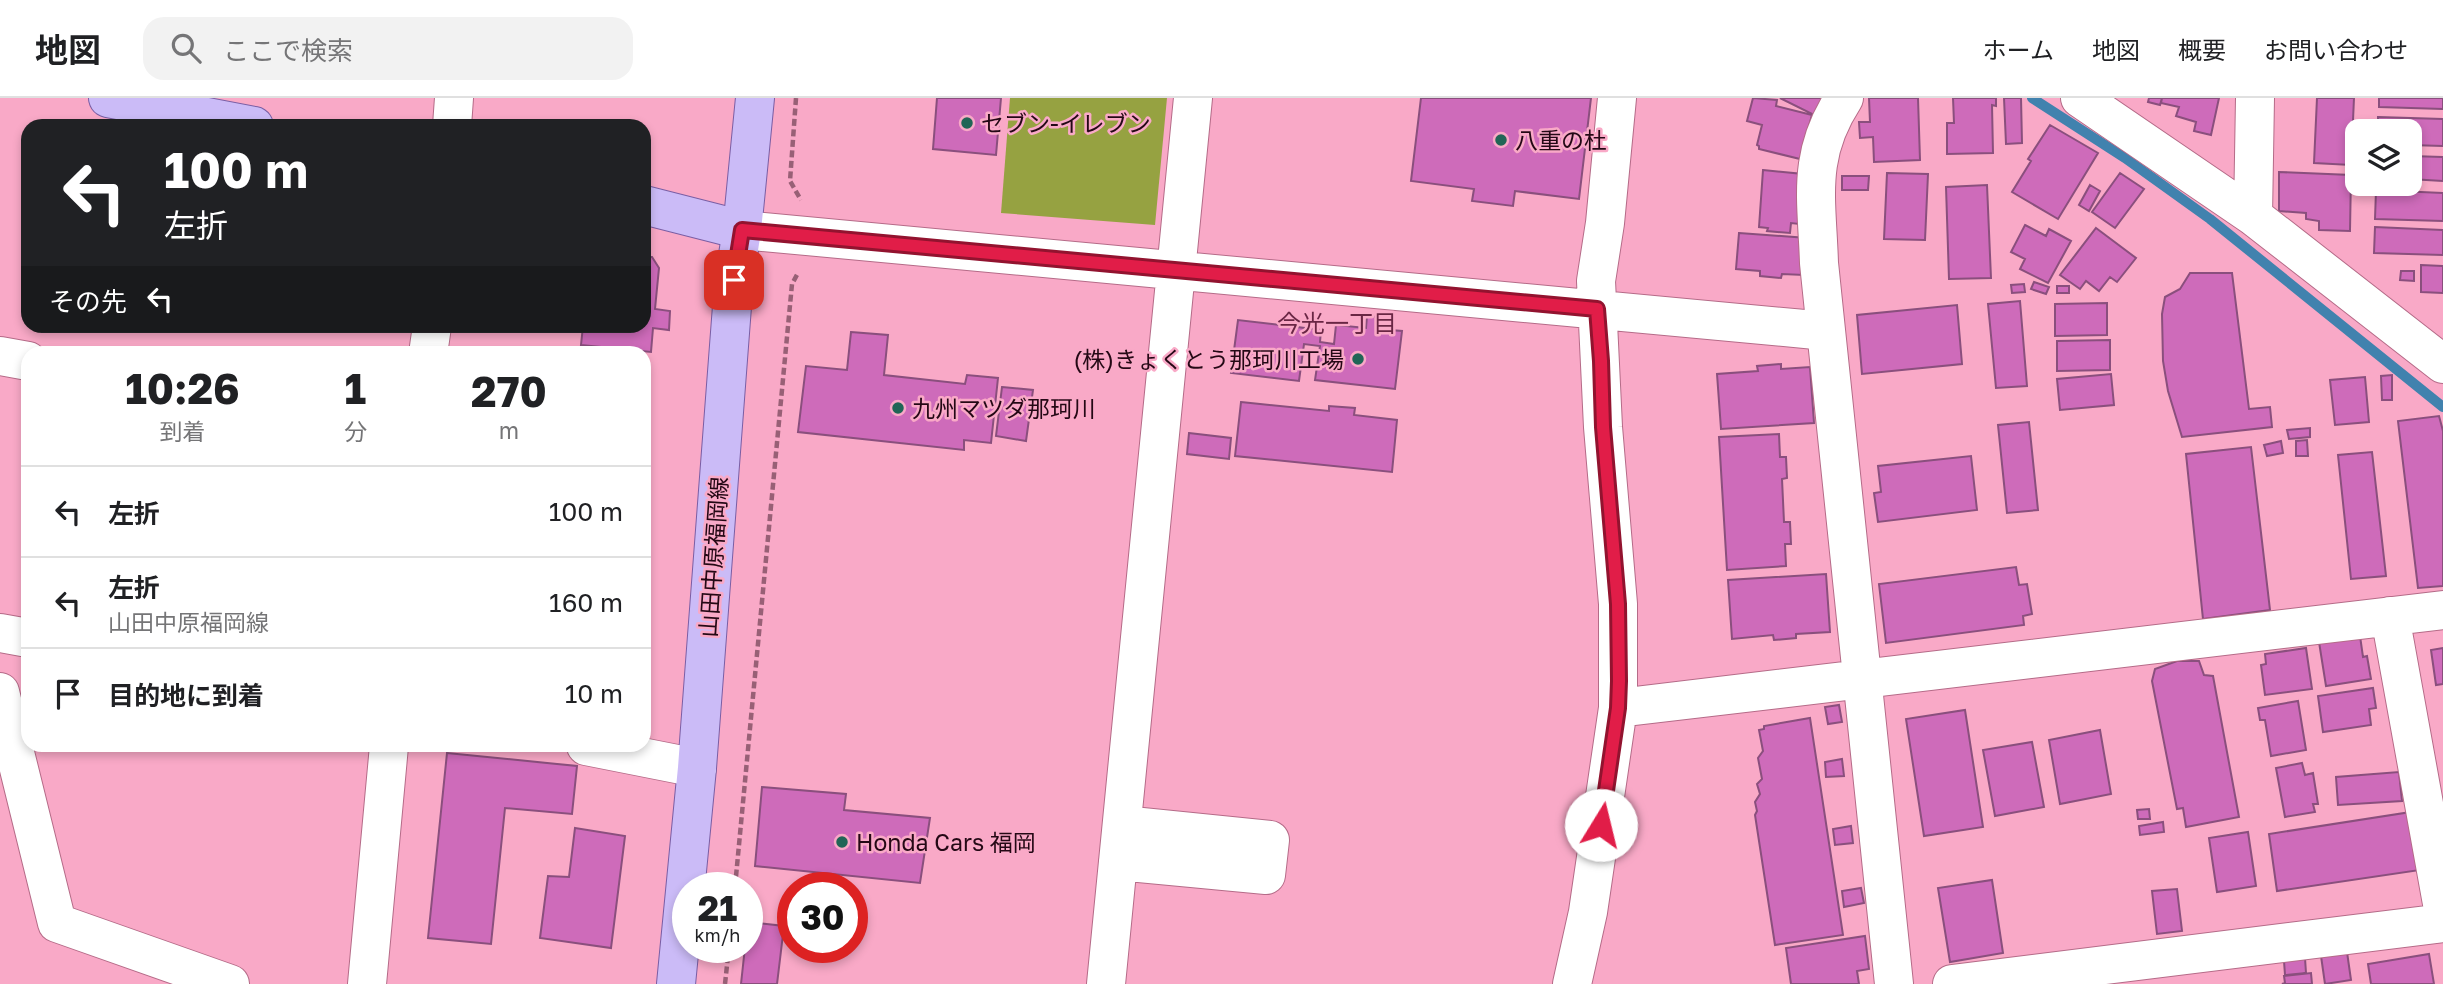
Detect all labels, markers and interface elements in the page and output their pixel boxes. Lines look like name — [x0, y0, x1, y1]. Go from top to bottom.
search box — [143, 17, 633, 80]
icon: search — [167, 29, 205, 67]
text: 地図 — [35, 30, 101, 69]
text: ここで検索 — [223, 35, 353, 66]
text: ホーム — [1983, 35, 2054, 64]
text: 地図 — [2092, 35, 2140, 64]
text: 概要 — [2178, 35, 2226, 64]
text: お問い合わせ — [2264, 35, 2408, 64]
place label: セブン-イレブン — [981, 109, 1151, 137]
marker: セブン-イレブン — [959, 115, 975, 131]
map controls — [2345, 119, 2422, 196]
button: layers — [2345, 119, 2422, 196]
place label: 八重の杜 — [1515, 126, 1607, 154]
marker: 八重の杜 — [1493, 132, 1509, 148]
text: 100 m — [164, 140, 308, 199]
icon: left — [49, 147, 140, 238]
text: 左折 — [164, 206, 228, 244]
pin — [704, 250, 764, 310]
icon: arrive — [715, 261, 753, 299]
icon: left — [141, 280, 179, 318]
text: その先 — [49, 286, 127, 317]
district label: 今光一丁目 — [1277, 308, 1397, 337]
place label: (株)きょくとう那珂川工場 — [1074, 345, 1344, 373]
marker: (株)きょくとう那珂川工場 — [1350, 351, 1366, 367]
text: 10:26 — [125, 363, 240, 413]
text: 1 — [345, 363, 366, 413]
text: 270 — [471, 366, 547, 416]
place label: 九州マツダ那珂川 — [912, 394, 1096, 422]
marker: 九州マツダ那珂川 — [890, 400, 906, 416]
text: m — [499, 416, 519, 444]
text: 到着 — [159, 417, 205, 445]
text: 分 — [344, 417, 367, 445]
street label: 山田中原福岡線 — [693, 476, 733, 638]
icon: left — [49, 493, 87, 531]
text: 100 m — [549, 496, 623, 527]
text: 左折 — [108, 498, 160, 529]
text: 左折 — [108, 572, 160, 603]
icon: left — [49, 584, 87, 622]
text: 160 m — [549, 587, 623, 618]
text: 山田中原福岡線 — [108, 608, 269, 636]
icon: arrive — [49, 675, 87, 713]
text: 10 m — [565, 678, 623, 709]
text: 目的地に到着 — [108, 680, 264, 711]
position arrow — [1564, 788, 1638, 862]
place label: Honda Cars 福岡 — [856, 828, 1036, 856]
marker: Honda Cars 福岡 — [834, 834, 850, 850]
speed limit sign: 30 — [777, 872, 868, 963]
text: 21 — [698, 887, 737, 929]
text: km/h — [695, 924, 740, 946]

